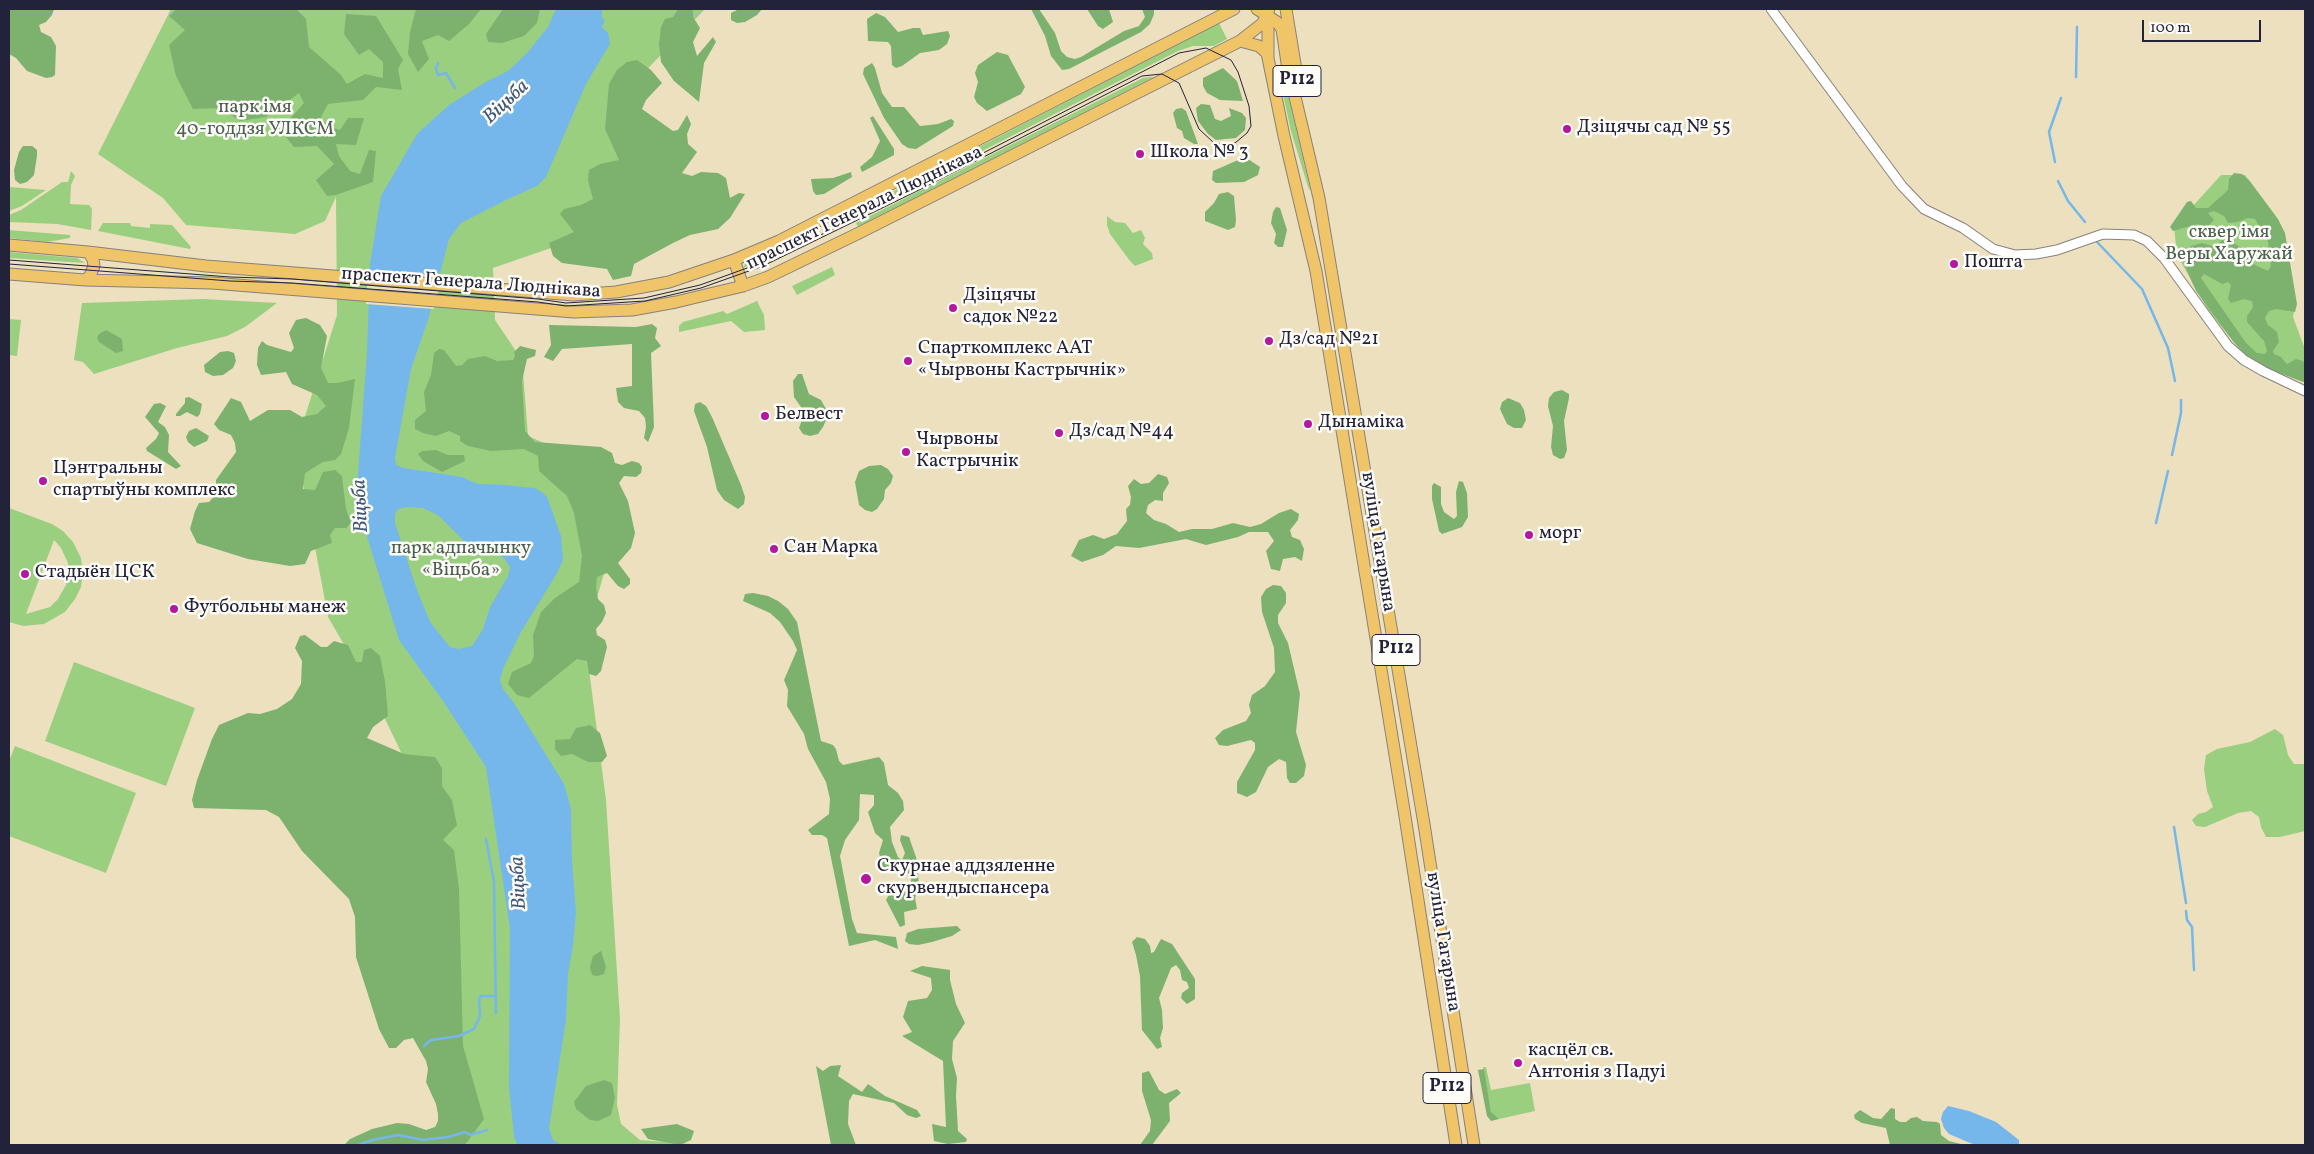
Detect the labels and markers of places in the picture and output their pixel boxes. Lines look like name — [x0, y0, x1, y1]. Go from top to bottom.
place label: Дзіцячы сад № 55 — [1577, 118, 1731, 140]
marker: Дзіцячы сад № 55 — [1561, 123, 1573, 135]
place label: Школа № 3 — [1150, 143, 1248, 165]
marker: Школа № 3 — [1134, 148, 1146, 160]
place label: Пошта — [1964, 253, 2023, 275]
marker: Пошта — [1948, 258, 1960, 270]
place label: Дзіцячы садок №22 — [963, 286, 1058, 330]
marker: Дзіцячы садок №22 — [947, 302, 959, 314]
place label: Дз/сад №21 — [1279, 330, 1379, 352]
marker: Дз/сад №21 — [1263, 335, 1275, 347]
place label: Спарткомплекс ААТ «Чырвоны Кастрычнік» — [918, 339, 1126, 383]
marker: Спарткомплекс ААТ «Чырвоны Кастрычнік» — [902, 355, 914, 367]
place label: Белвест — [775, 405, 843, 427]
marker: Белвест — [759, 410, 771, 422]
place label: Дынаміка — [1318, 413, 1405, 435]
marker: Дынаміка — [1302, 418, 1314, 430]
place label: Дз/сад №44 — [1069, 422, 1174, 444]
marker: Дз/сад №44 — [1053, 427, 1065, 439]
place label: Чырвоны Кастрычнік — [916, 430, 1018, 474]
marker: Чырвоны Кастрычнік — [900, 446, 912, 458]
place label: Цэнтральны спартыўны комплекс — [53, 459, 235, 503]
marker: Цэнтральны спартыўны комплекс — [37, 475, 49, 487]
place label: морг — [1539, 524, 1581, 546]
marker: морг — [1523, 529, 1535, 541]
place label: Сан Марка — [784, 538, 878, 560]
marker: Сан Марка — [768, 543, 780, 555]
place label: Стадыён ЦСК — [35, 563, 155, 585]
marker: Стадыён ЦСК — [19, 568, 31, 580]
place label: Футбольны манеж — [184, 598, 346, 620]
marker: Футбольны манеж — [168, 603, 180, 615]
place label: Скурнае аддзяленне скурвендыспансера — [877, 857, 1055, 901]
marker: Скурнае аддзяленне скурвендыспансера — [859, 872, 873, 886]
place label: касцёл св. Антонія з Падуі — [1528, 1041, 1666, 1085]
marker: касцёл св. Антонія з Падуі — [1512, 1057, 1524, 1069]

